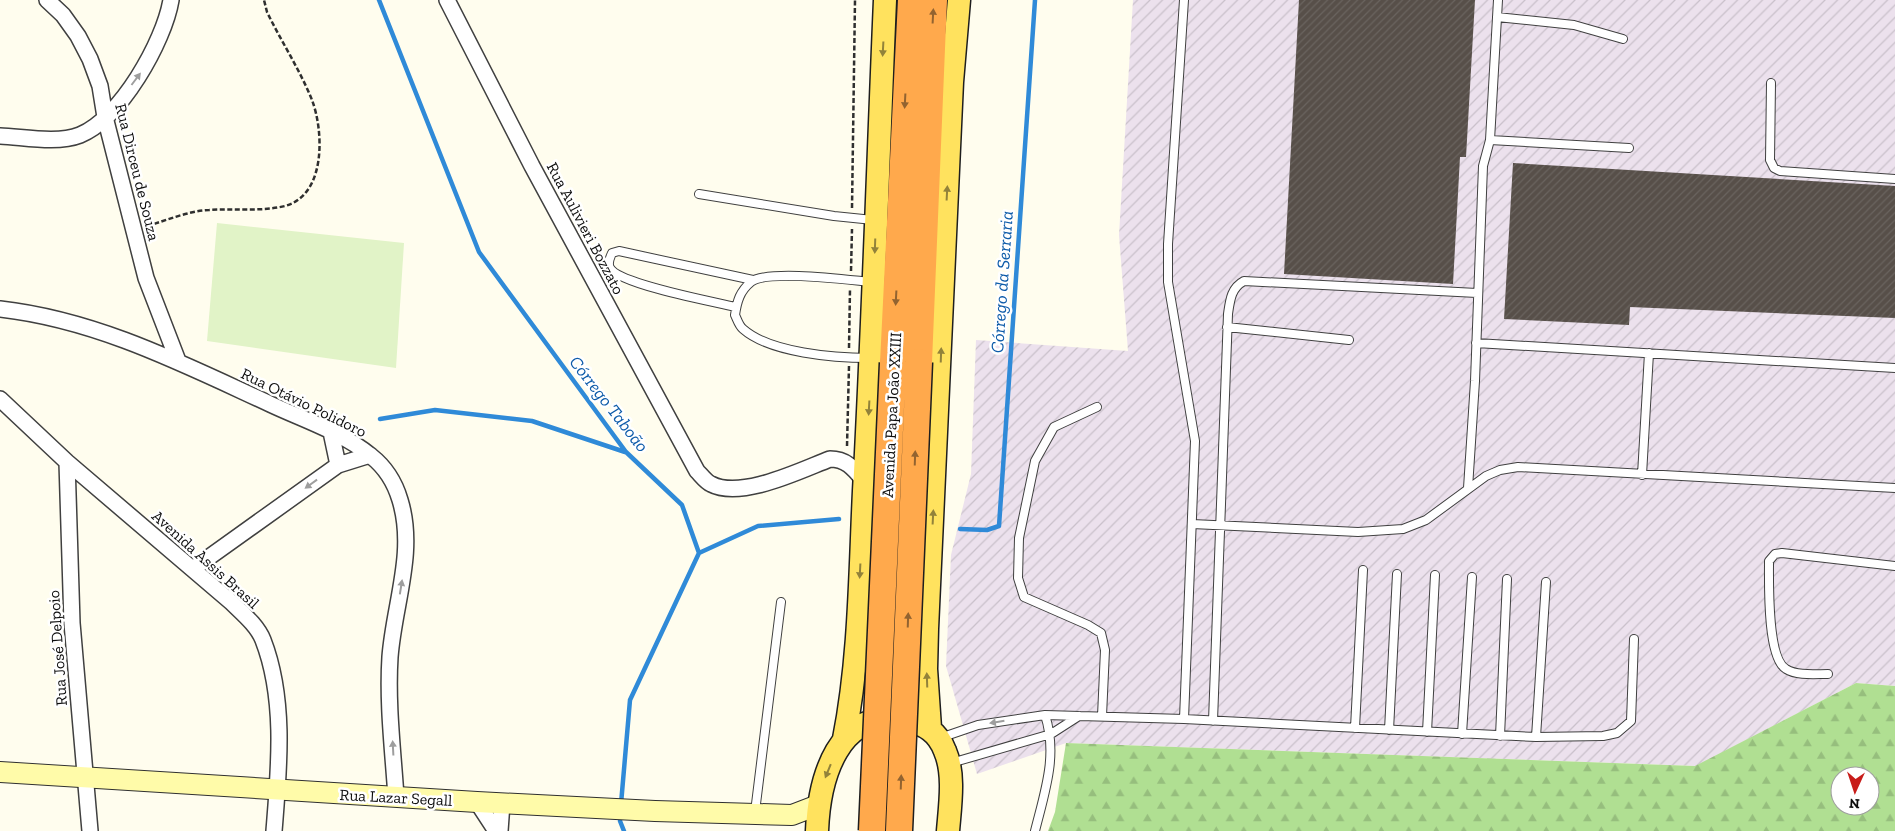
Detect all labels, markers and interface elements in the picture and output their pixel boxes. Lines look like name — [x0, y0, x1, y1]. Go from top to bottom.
one-way arrow — [929, 7, 937, 23]
one-way arrow — [879, 41, 887, 57]
one-way arrow — [131, 72, 141, 86]
one-way arrow — [900, 93, 908, 109]
street label: Rua Dirceu de Souza — [111, 101, 164, 243]
street label: Rua Aulivieri Bozzato — [543, 159, 628, 298]
one-way arrow — [944, 185, 952, 201]
water label: Córrego da Serraria — [986, 210, 1018, 354]
one-way arrow — [870, 238, 878, 254]
one-way arrow — [891, 291, 899, 307]
street label: Avenida Papa João XXIII — [878, 332, 905, 498]
one-way arrow — [938, 347, 946, 363]
water label: Córrego Taboão — [565, 352, 653, 456]
street label: Rua Otávio Polidoro — [238, 364, 370, 441]
one-way arrow — [864, 401, 872, 417]
one-way arrow — [911, 449, 919, 465]
one-way arrow — [305, 479, 318, 489]
street label: Avenida Assis Brasil — [148, 506, 263, 613]
one-way arrow — [930, 509, 938, 525]
one-way arrow — [856, 563, 864, 579]
one-way arrow — [398, 579, 406, 595]
street label: Rua José Delpoio — [44, 589, 71, 706]
one-way arrow — [904, 612, 912, 628]
one-way arrow — [923, 672, 931, 688]
one-way arrow — [989, 719, 1005, 727]
one-way arrow — [388, 740, 396, 756]
one-way arrow — [824, 764, 832, 779]
north arrow — [1830, 766, 1880, 816]
one-way arrow — [897, 774, 905, 790]
street label: Rua Lazar Segall — [339, 785, 453, 810]
text: N — [1848, 795, 1860, 812]

